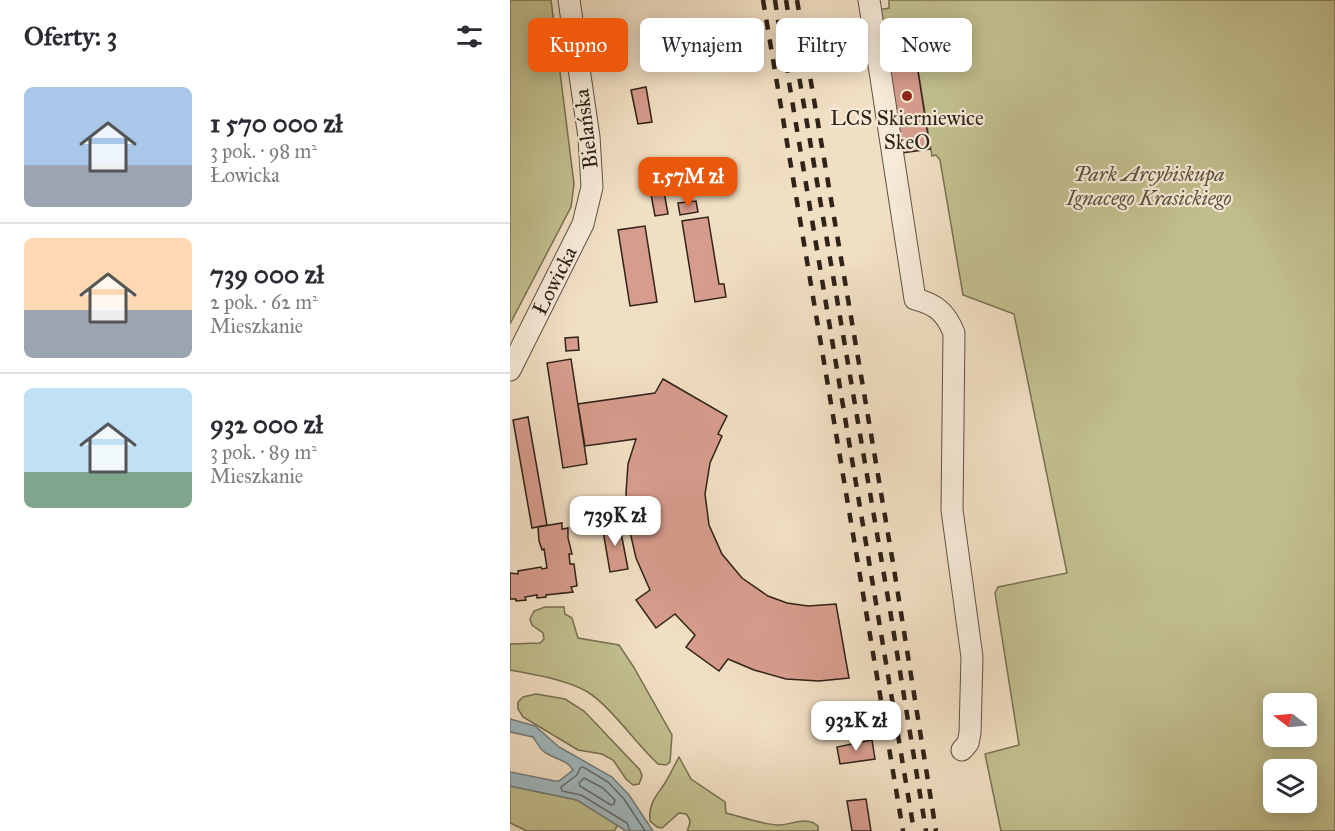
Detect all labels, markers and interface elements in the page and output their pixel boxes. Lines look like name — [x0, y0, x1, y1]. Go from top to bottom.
chip: Kupno — [528, 18, 628, 72]
chip: Wynajem — [640, 18, 764, 72]
chip: Filtry — [776, 18, 868, 72]
chip: Nowe — [880, 18, 972, 72]
text: Oferty: 3 — [24, 20, 117, 52]
icon: filters — [453, 20, 486, 53]
street label: Bielańska — [568, 87, 604, 170]
marker: LCS Skierniewice SkeO — [900, 89, 914, 103]
place label: LCS Skierniewice SkeO — [830, 105, 984, 155]
text: 1 570 000 zł — [210, 107, 343, 139]
icon: home — [72, 111, 144, 183]
text: 3 pok. · 98 m² — [210, 139, 317, 163]
pin: 1.57M zł — [626, 157, 750, 208]
park label: Park Arcybiskupa Ignacego Krasickiego — [1066, 161, 1231, 211]
text: Łowicka — [210, 163, 280, 187]
text: 1.57M zł — [652, 164, 724, 188]
street label: Łowicka — [527, 242, 583, 319]
text: 739 000 zł — [210, 258, 324, 290]
icon: home — [72, 262, 144, 334]
text: 2 pok. · 62 m² — [210, 290, 318, 314]
text: Mieszkanie — [210, 314, 303, 338]
text: 932 000 zł — [210, 408, 323, 440]
icon: home — [72, 412, 144, 484]
text: 3 pok. · 89 m² — [210, 440, 317, 464]
text: Mieszkanie — [210, 464, 303, 488]
pin: 739K zł — [560, 496, 670, 547]
text: 739K zł — [584, 503, 646, 527]
north arrow — [1263, 693, 1317, 747]
map controls — [1263, 693, 1317, 813]
pin: 932K zł — [801, 701, 911, 752]
text: 932K zł — [825, 708, 887, 732]
button: layers — [1263, 759, 1317, 813]

